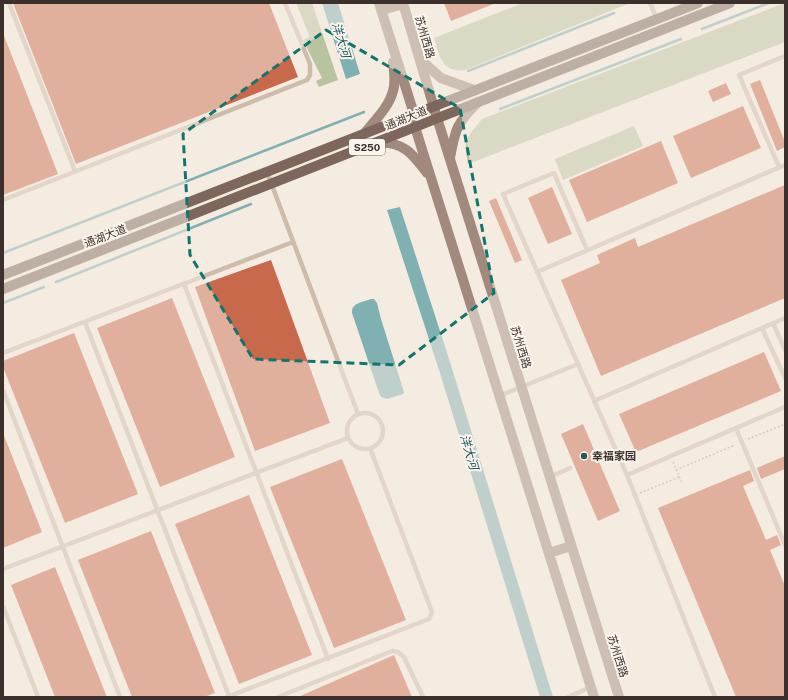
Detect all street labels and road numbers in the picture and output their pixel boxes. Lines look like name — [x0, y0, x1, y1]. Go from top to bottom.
street label: 苏州西路 — [413, 14, 437, 60]
street label: 通湖大道 — [383, 104, 429, 132]
road number: S250 — [349, 139, 385, 155]
street label: 通湖大道 — [82, 223, 128, 249]
street label: 苏州西路 — [509, 324, 533, 370]
street label: 苏州西路 — [605, 633, 631, 679]

